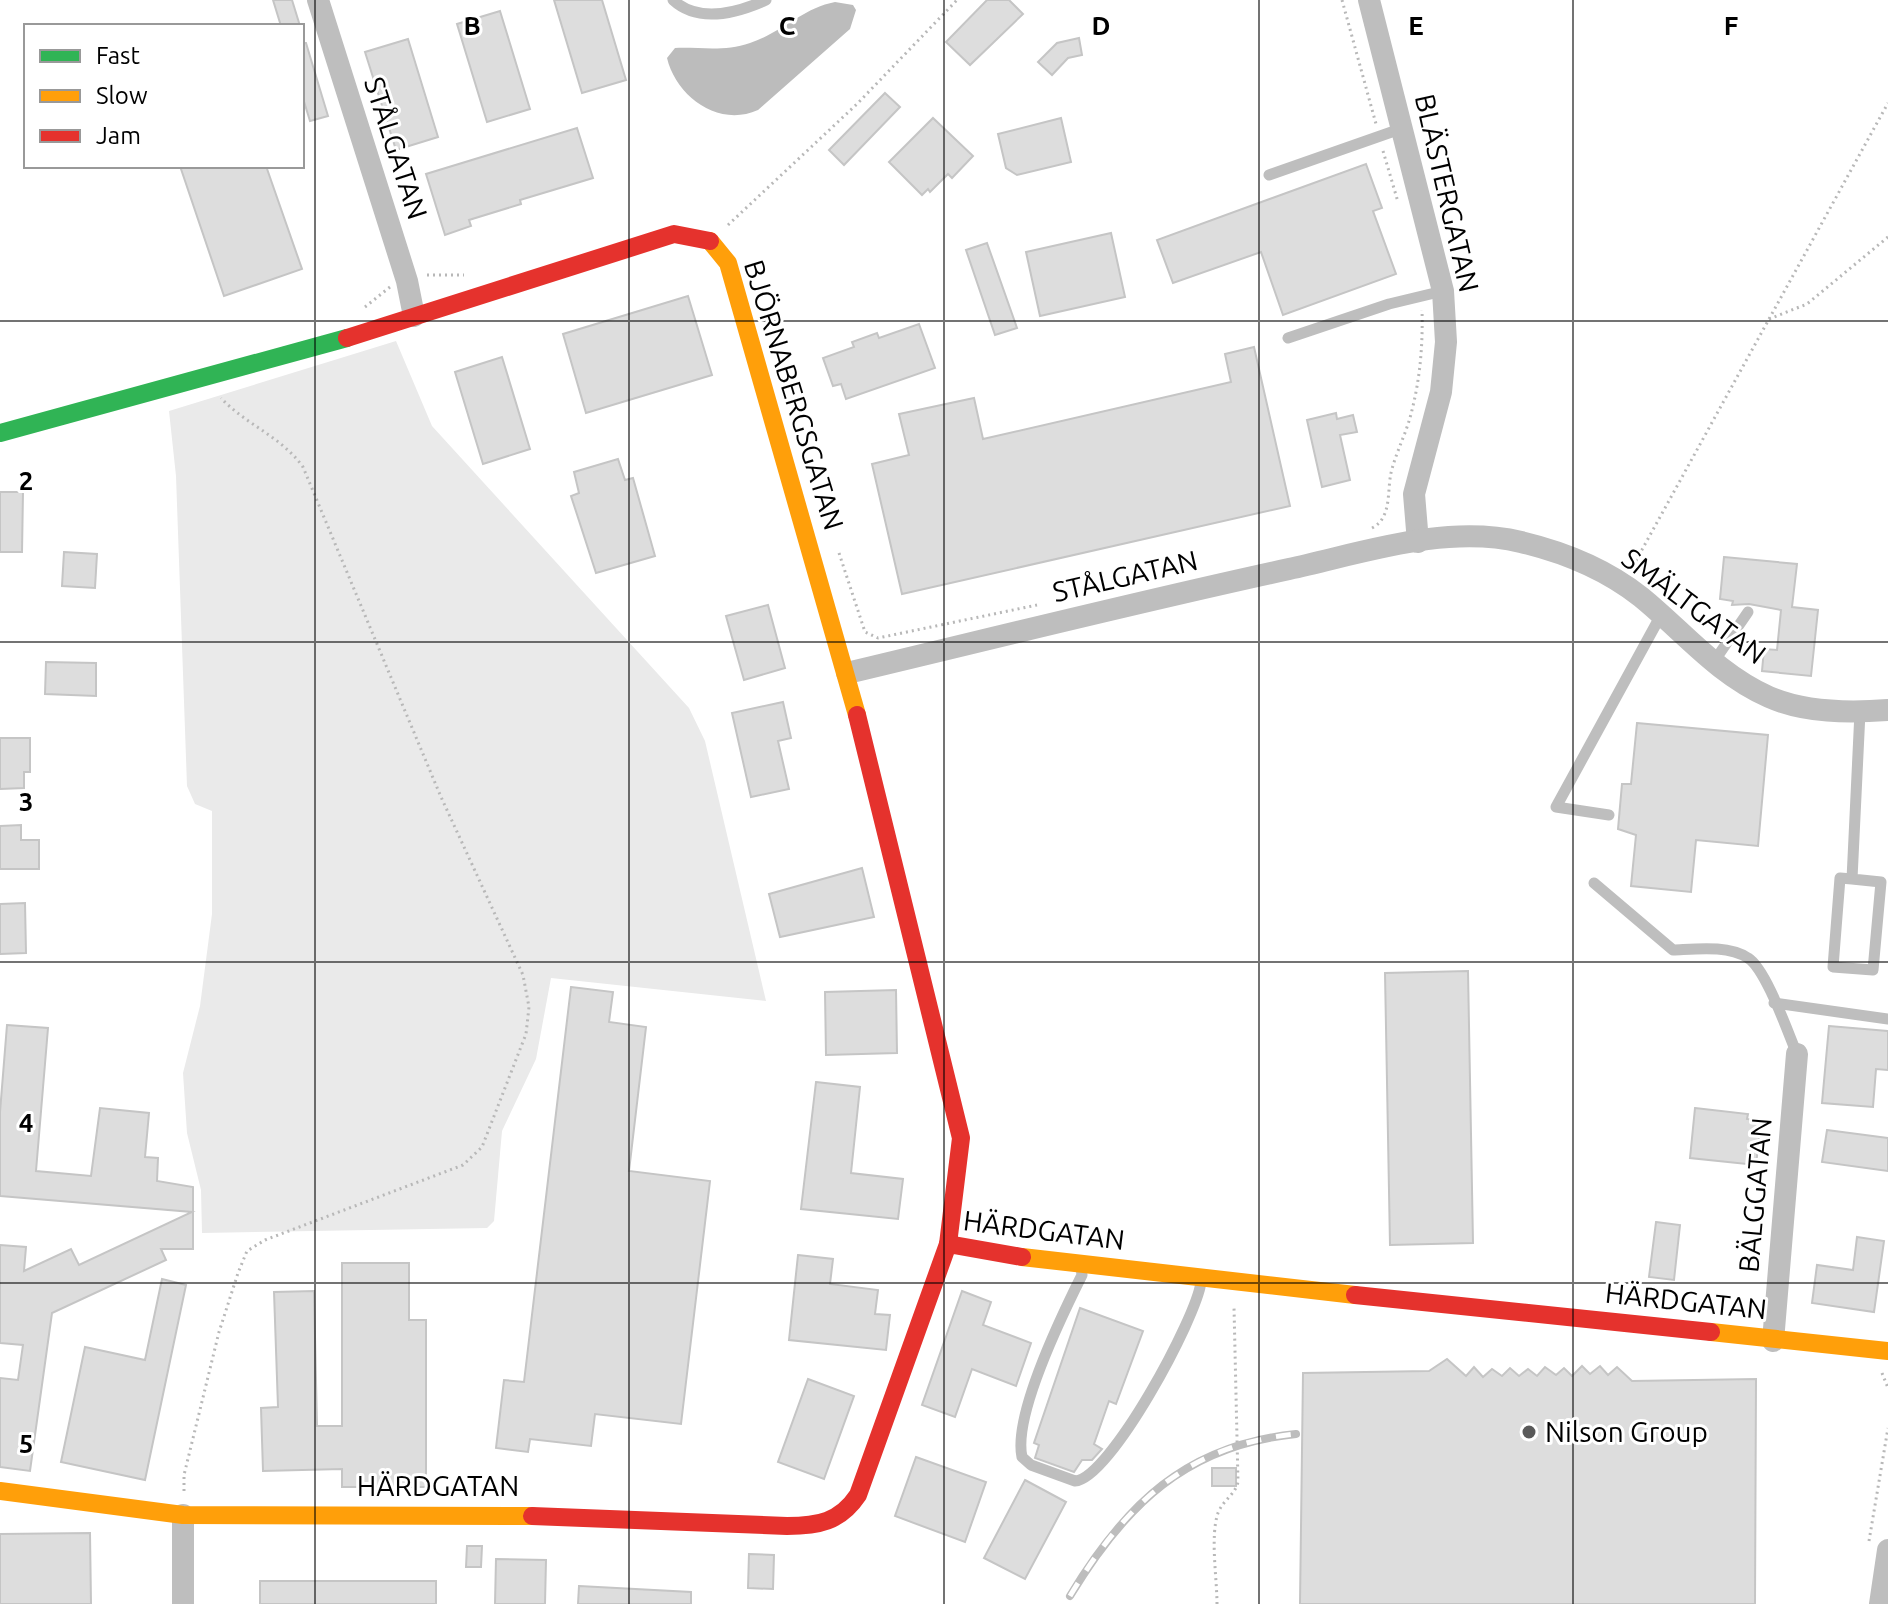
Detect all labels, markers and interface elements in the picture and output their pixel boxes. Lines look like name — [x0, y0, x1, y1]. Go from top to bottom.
text: B — [463, 11, 481, 40]
text: C — [779, 11, 796, 40]
text: D — [1092, 11, 1110, 40]
text: E — [1408, 11, 1424, 40]
text: F — [1724, 11, 1738, 40]
legend — [24, 24, 304, 168]
text: Fast — [96, 42, 140, 69]
street label: STÅLGATAN — [359, 73, 434, 223]
text: Slow — [96, 82, 148, 109]
street label: BLÄSTERGATAN — [1410, 91, 1485, 295]
text: Jam — [96, 122, 141, 149]
street label: BJÖRNABERGSGATAN — [739, 256, 850, 533]
text: 2 — [19, 466, 33, 495]
street label: SMÄLTGATAN — [1617, 542, 1772, 670]
street label: STÅLGATAN — [1049, 544, 1200, 607]
text: 3 — [19, 787, 33, 816]
text: 4 — [19, 1108, 33, 1137]
street label: BÄLGGATAN — [1732, 1116, 1777, 1274]
street label: HÄRDGATAN — [962, 1204, 1127, 1255]
street label: HÄRDGATAN — [1604, 1277, 1768, 1324]
place label: Nilson Group — [1545, 1416, 1708, 1447]
marker: Nilson Group — [1520, 1423, 1538, 1441]
text: 5 — [19, 1429, 33, 1458]
street label: HÄRDGATAN — [357, 1470, 519, 1501]

